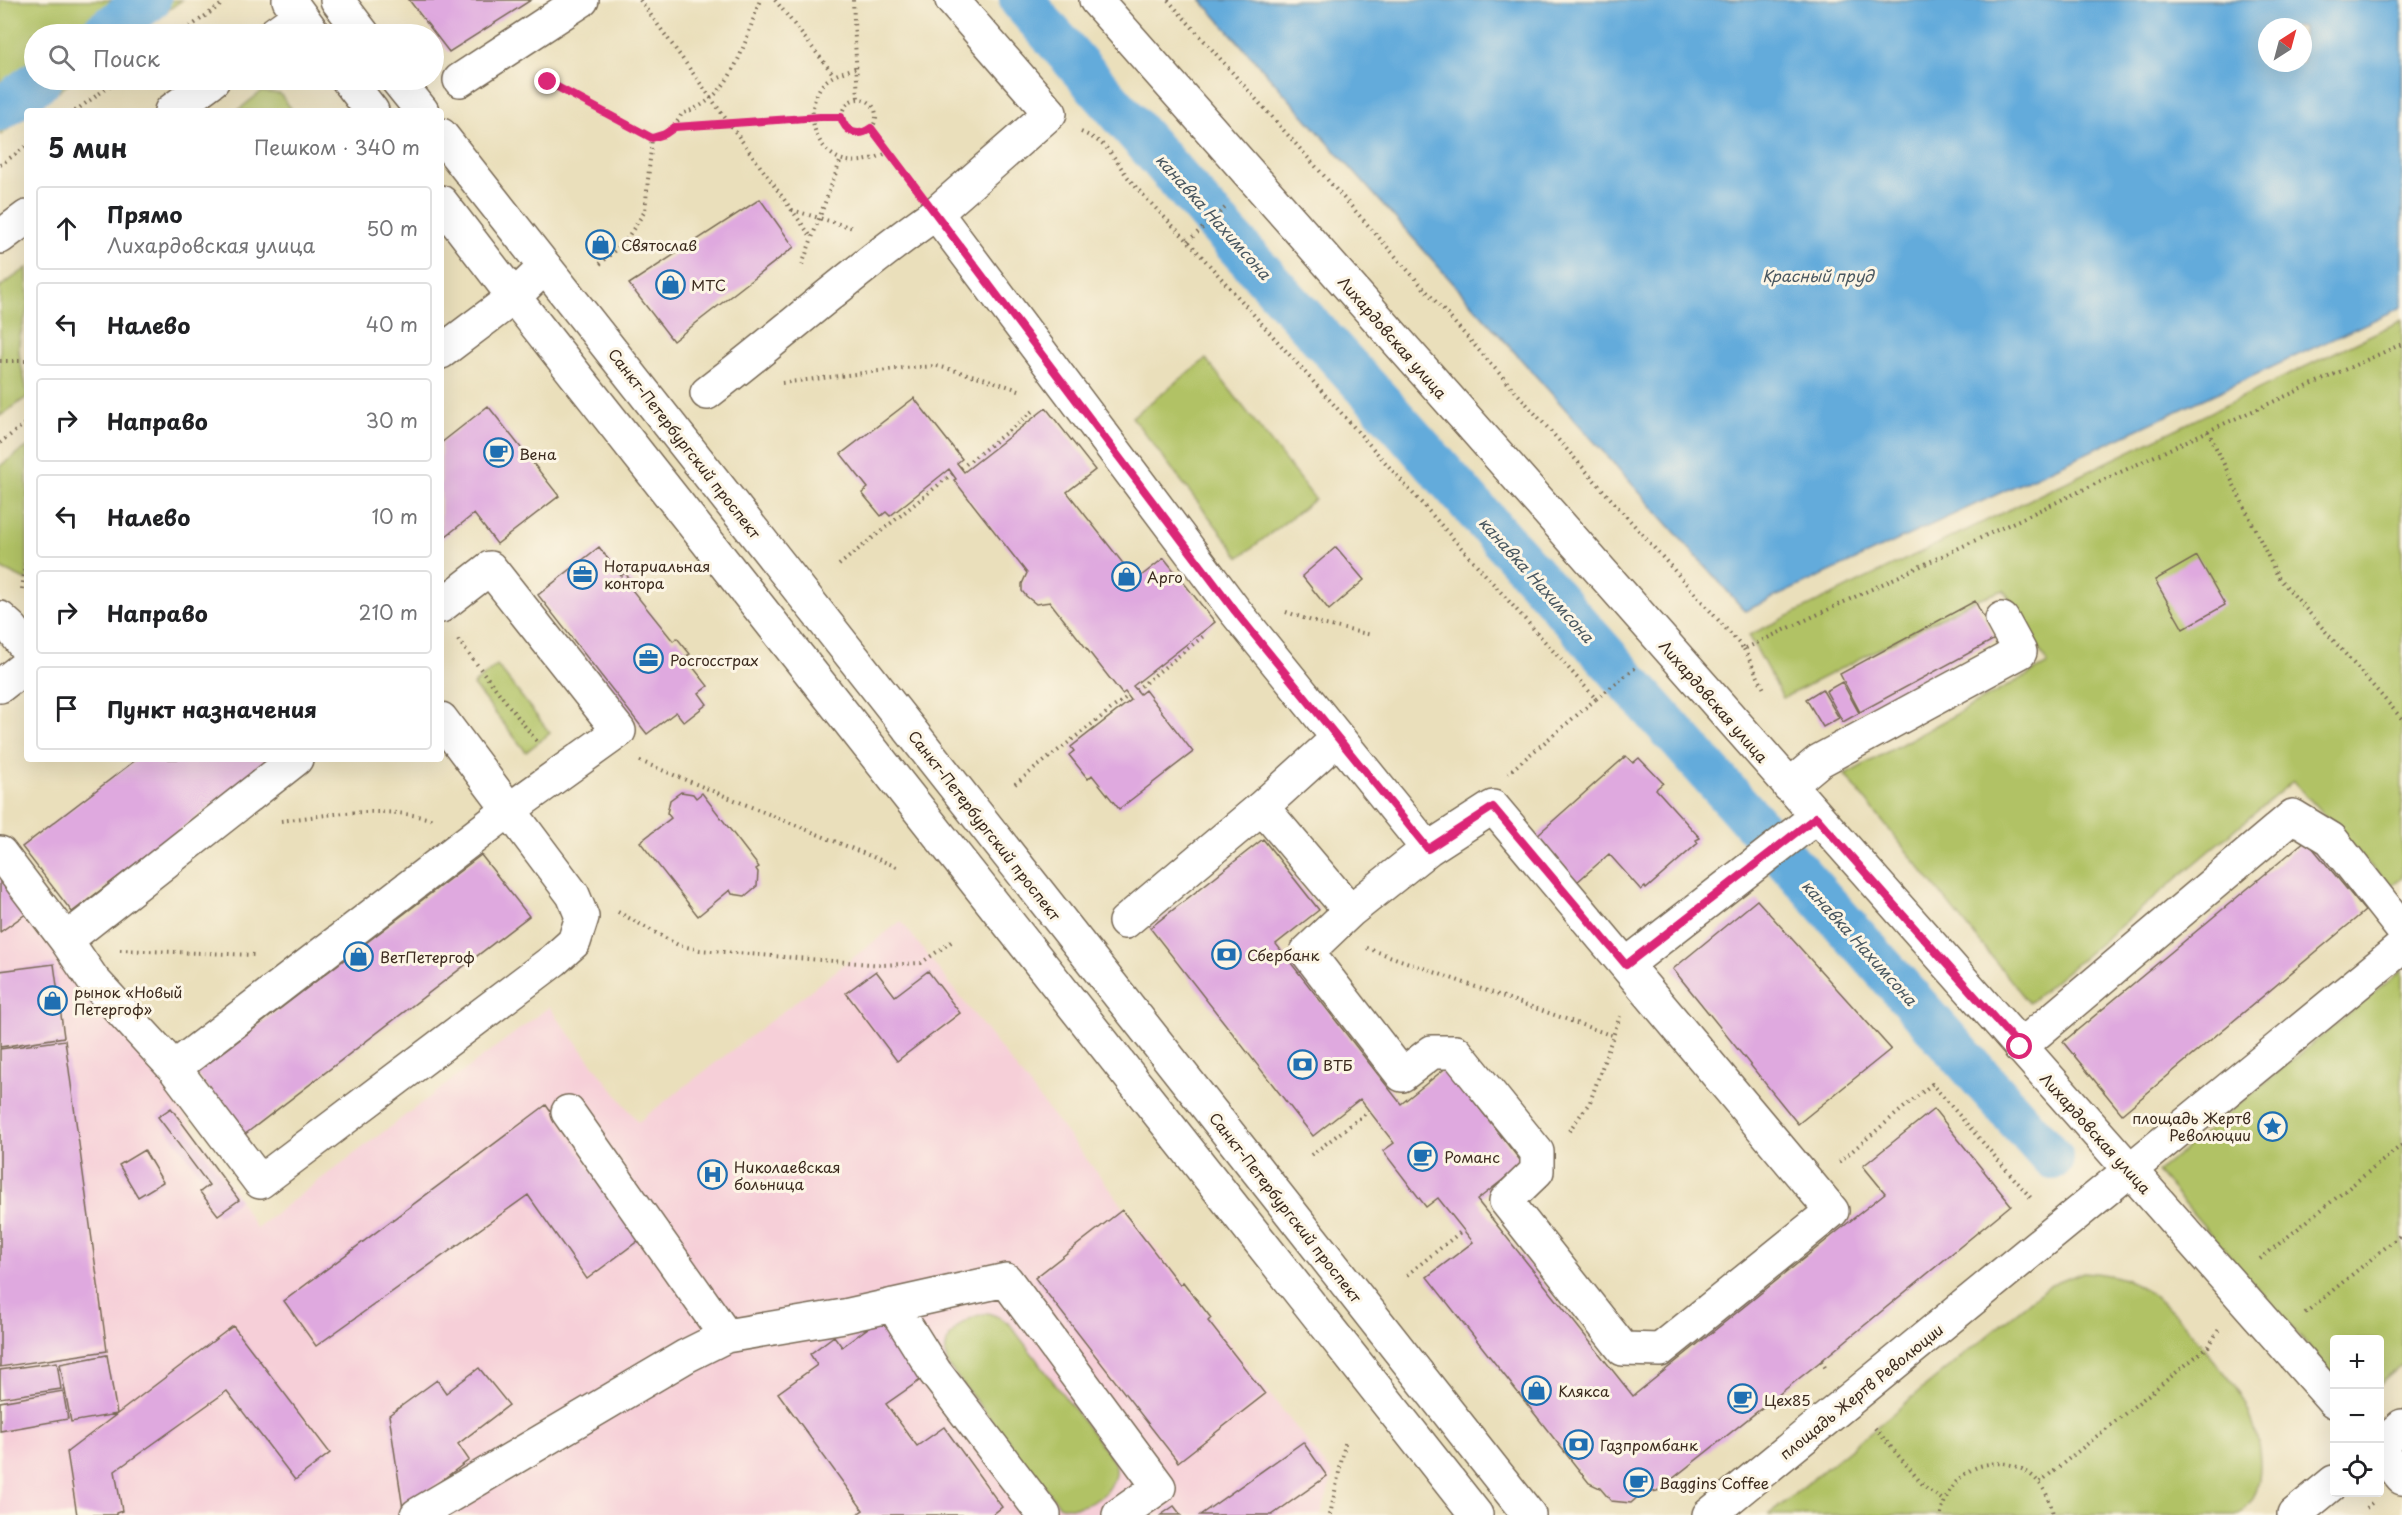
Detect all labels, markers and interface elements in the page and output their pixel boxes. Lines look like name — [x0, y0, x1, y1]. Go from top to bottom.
north arrow — [2258, 18, 2312, 72]
search box — [24, 24, 444, 90]
icon: search — [45, 41, 78, 74]
text: Поиск — [93, 41, 160, 74]
route end — [534, 68, 560, 94]
text: 5 мин — [48, 128, 127, 167]
text: Пешком · 340 m — [254, 132, 420, 162]
water label: канавка Нахимсона — [1151, 148, 1278, 285]
text: Прямо — [107, 197, 182, 230]
icon: ahead — [50, 212, 83, 245]
text: 50 m — [366, 213, 418, 243]
shop icon: Святослав — [584, 228, 616, 260]
text: Лихардовская улица — [107, 230, 315, 260]
place label: Святослав — [621, 233, 697, 256]
water label: Красный пруд — [1762, 263, 1875, 287]
shop icon: МТС — [654, 268, 686, 300]
street label: Лихардовская улица — [1333, 271, 1453, 404]
place label: МТС — [691, 273, 726, 296]
icon: left — [50, 308, 83, 341]
text: Налево — [107, 308, 190, 341]
text: 40 m — [366, 309, 418, 339]
street label: Санкт-Петербургский проспект — [603, 343, 767, 544]
icon: right — [50, 404, 83, 437]
text: Направо — [107, 404, 208, 437]
text: 30 m — [365, 405, 418, 435]
cafe icon: Вена — [482, 437, 514, 469]
place label: Вена — [519, 442, 557, 465]
icon: left — [50, 500, 83, 533]
text: Налево — [107, 500, 190, 533]
text: 10 m — [371, 501, 418, 531]
water label: канавка Нахимсона — [1474, 511, 1601, 648]
place label: Нотариальная контора — [604, 554, 710, 594]
office icon: Нотариальная контора — [567, 558, 599, 590]
shop icon: Арго — [1110, 560, 1142, 592]
place label: Арго — [1147, 565, 1183, 588]
icon: right — [50, 596, 83, 629]
text: Направо — [107, 596, 208, 629]
text: 210 m — [359, 597, 418, 627]
street label: Лихардовская улица — [1654, 635, 1774, 768]
office icon: Росгосстрах — [633, 643, 665, 675]
place label: Росгосстрах — [670, 648, 759, 671]
icon: arrive — [50, 692, 83, 725]
text: Пункт назначения — [107, 692, 317, 725]
street label: Санкт-Петербургский проспект — [903, 725, 1067, 926]
water label: канавка Нахимсона — [1797, 874, 1924, 1011]
bank icon: Сбербанк — [1210, 938, 1242, 970]
shop icon: ВетПетергоф — [343, 940, 375, 972]
place label: Сбербанк — [1247, 943, 1319, 966]
place label: ВетПетергоф — [380, 945, 475, 968]
place label: рынок «Новый Петергоф» — [74, 980, 182, 1020]
shop icon: рынок «Новый Петергоф» — [37, 984, 69, 1016]
route start — [2006, 1033, 2032, 1059]
bank icon: ВТБ — [1286, 1048, 1318, 1080]
place label: ВТБ — [1323, 1053, 1353, 1076]
street label: Лихардовская улица — [2035, 1067, 2157, 1199]
place label: площадь Жертв Революции — [2132, 1106, 2251, 1146]
street label: Санкт-Петербургский проспект — [1204, 1107, 1368, 1308]
place icon: площадь Жертв Революции — [2256, 1110, 2288, 1142]
cafe icon: Романс — [1407, 1140, 1439, 1172]
place label: Романс — [1444, 1145, 1500, 1168]
place label: Николаевская больница — [734, 1155, 840, 1195]
hospital icon: Николаевская больница — [697, 1159, 729, 1191]
street label: площадь Жертв Революции — [1774, 1318, 1948, 1464]
map controls — [2330, 1335, 2384, 1497]
button: + — [2330, 1335, 2384, 1389]
shop icon: Клякса — [1521, 1374, 1553, 1406]
place label: Клякса — [1558, 1379, 1610, 1402]
cafe icon: Цех85 — [1727, 1383, 1759, 1415]
place label: Цех85 — [1764, 1388, 1811, 1411]
button: − — [2330, 1389, 2384, 1443]
bank icon: Газпромбанк — [1563, 1428, 1595, 1460]
place label: Газпромбанк — [1600, 1433, 1698, 1456]
button: locate — [2330, 1443, 2384, 1497]
cafe icon: Baggins Coffee — [1622, 1466, 1654, 1498]
place label: Baggins Coffee — [1659, 1471, 1769, 1494]

